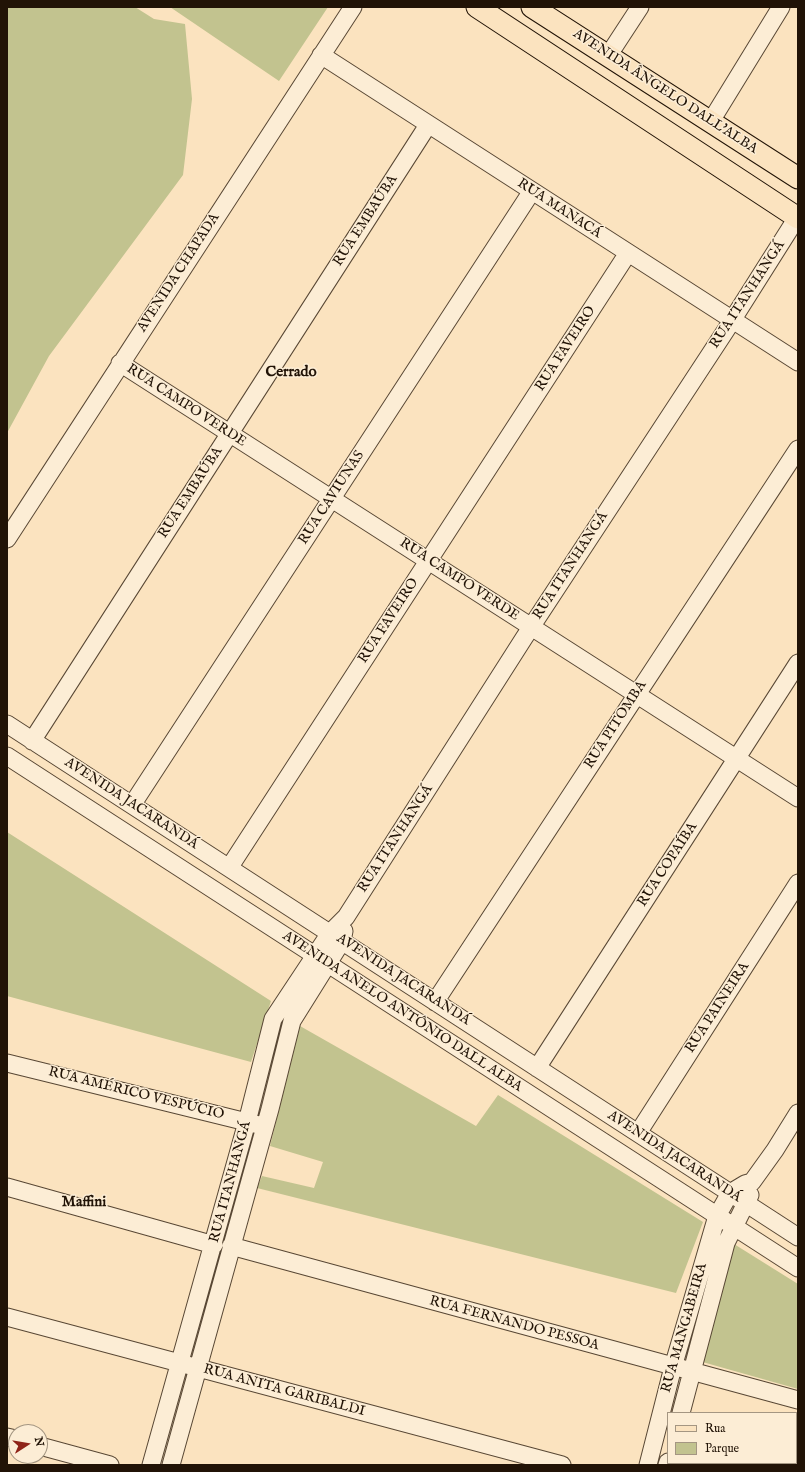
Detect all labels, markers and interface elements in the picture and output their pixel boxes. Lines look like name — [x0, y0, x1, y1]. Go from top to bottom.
street label: AVENIDA ÂNGELO DALL'ALBA — [569, 26, 761, 158]
street label: RUA EMBAÚBA — [330, 172, 402, 270]
street label: RUA MANACÁ — [514, 176, 604, 242]
street label: AVENIDA CHAPADA — [134, 210, 224, 336]
street label: RUA ITANHANGÁ — [707, 238, 789, 352]
street label: RUA FAVEIRO — [532, 303, 600, 395]
street label: RUA CAMPO VERDE — [123, 361, 249, 451]
district label: Cerrado — [265, 364, 317, 382]
street label: RUA EMBAÚBA — [155, 444, 227, 542]
street label: RUA CAVIUNAS — [296, 448, 368, 548]
street label: RUA ITANHANGÁ — [530, 509, 612, 623]
street label: RUA CAMPO VERDE — [396, 535, 522, 625]
street label: RUA FAVEIRO — [355, 575, 423, 667]
street label: RUA PITOMBA — [581, 678, 651, 772]
street label: AVENIDA JACARANDÁ — [61, 754, 201, 854]
street label: RUA ITANHANGÁ — [355, 782, 437, 896]
street label: RUA COPAÍBA — [634, 820, 702, 910]
street label: AVENIDA ANELO ANTÔNIO DALL ALBA — [279, 928, 525, 1096]
street label: AVENIDA JACARANDÁ — [333, 930, 473, 1030]
street label: RUA PAINEIRA — [682, 959, 754, 1057]
street label: RUA AMÉRICO VESPÚCIO — [46, 1064, 226, 1124]
street label: AVENIDA JACARANDÁ — [604, 1107, 744, 1207]
street label: RUA ITANHANGÁ — [207, 1119, 255, 1245]
district label: Maffini — [62, 1194, 106, 1212]
street label: RUA MANGABEIRA — [658, 1261, 712, 1395]
street label: RUA FERNANDO PESSOA — [427, 1293, 601, 1355]
street label: RUA ANITA GARIBALDI — [201, 1361, 367, 1421]
legend — [667, 1412, 797, 1464]
text: Rua — [705, 1421, 725, 1436]
north arrow — [8, 1424, 48, 1464]
text: N — [31, 1436, 47, 1448]
text: Parque — [705, 1441, 739, 1456]

